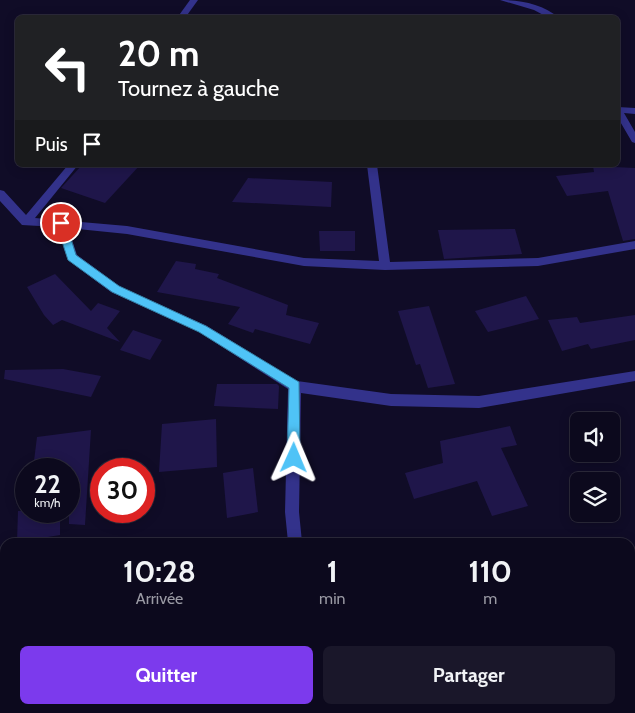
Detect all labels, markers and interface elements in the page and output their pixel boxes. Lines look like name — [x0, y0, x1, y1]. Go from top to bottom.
text: 20 m — [118, 32, 200, 75]
icon: left — [35, 35, 100, 100]
text: Tournez à gauche — [118, 75, 279, 102]
icon: arrive — [78, 130, 106, 158]
text: Puis — [35, 133, 68, 156]
pin — [40, 202, 82, 244]
icon: arrive — [47, 209, 75, 237]
map controls — [570, 412, 620, 522]
button: sound — [570, 412, 620, 462]
position arrow — [267, 431, 319, 483]
speed limit sign: 30 — [90, 458, 155, 523]
text: 22 — [34, 469, 61, 499]
button: layers — [570, 472, 620, 522]
text: km/h — [34, 495, 61, 510]
text: 10:28 — [123, 553, 196, 590]
text: 1 — [327, 553, 338, 590]
text: 110 — [469, 553, 512, 590]
text: Arrivée — [136, 589, 183, 608]
text: min — [319, 589, 345, 608]
text: m — [483, 589, 497, 608]
button: Quitter — [20, 646, 313, 704]
button: Partager — [323, 646, 615, 704]

